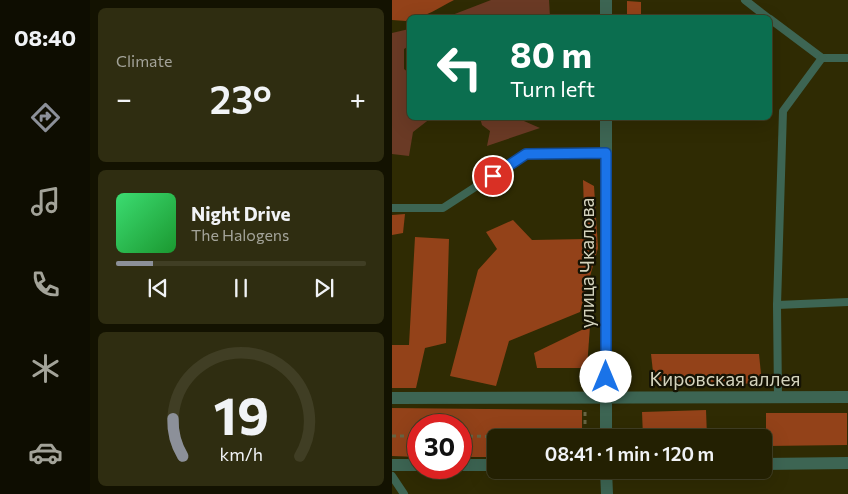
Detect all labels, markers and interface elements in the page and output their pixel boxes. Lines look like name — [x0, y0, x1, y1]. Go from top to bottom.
text: 08:40 — [14, 24, 76, 51]
text: 80 m — [510, 32, 592, 75]
icon: left — [427, 35, 492, 100]
text: Climate — [116, 51, 172, 70]
text: 23° — [210, 75, 272, 122]
text: Turn left — [510, 75, 595, 102]
text: − — [116, 81, 132, 115]
text: + — [350, 81, 366, 115]
icon: directions — [28, 100, 63, 135]
pin — [472, 155, 514, 197]
icon: arrive — [479, 162, 507, 190]
icon: music — [28, 184, 63, 219]
street label: улица Чкалова — [575, 198, 598, 328]
text: Night Drive — [191, 202, 291, 225]
text: The Halogens — [191, 225, 289, 244]
icon: phone — [28, 267, 63, 302]
icon: previous — [144, 274, 172, 302]
icon: pause — [227, 274, 255, 302]
icon: next — [310, 274, 338, 302]
position arrow — [579, 350, 631, 402]
icon: climate — [28, 351, 63, 386]
street label: Кировская аллея — [649, 367, 801, 390]
text: 19 — [213, 382, 269, 446]
speed limit sign: 30 — [407, 414, 472, 479]
icon: car — [28, 435, 63, 470]
text: 08:41 · 1 min · 120 m — [545, 442, 714, 465]
text: km/h — [219, 443, 263, 465]

